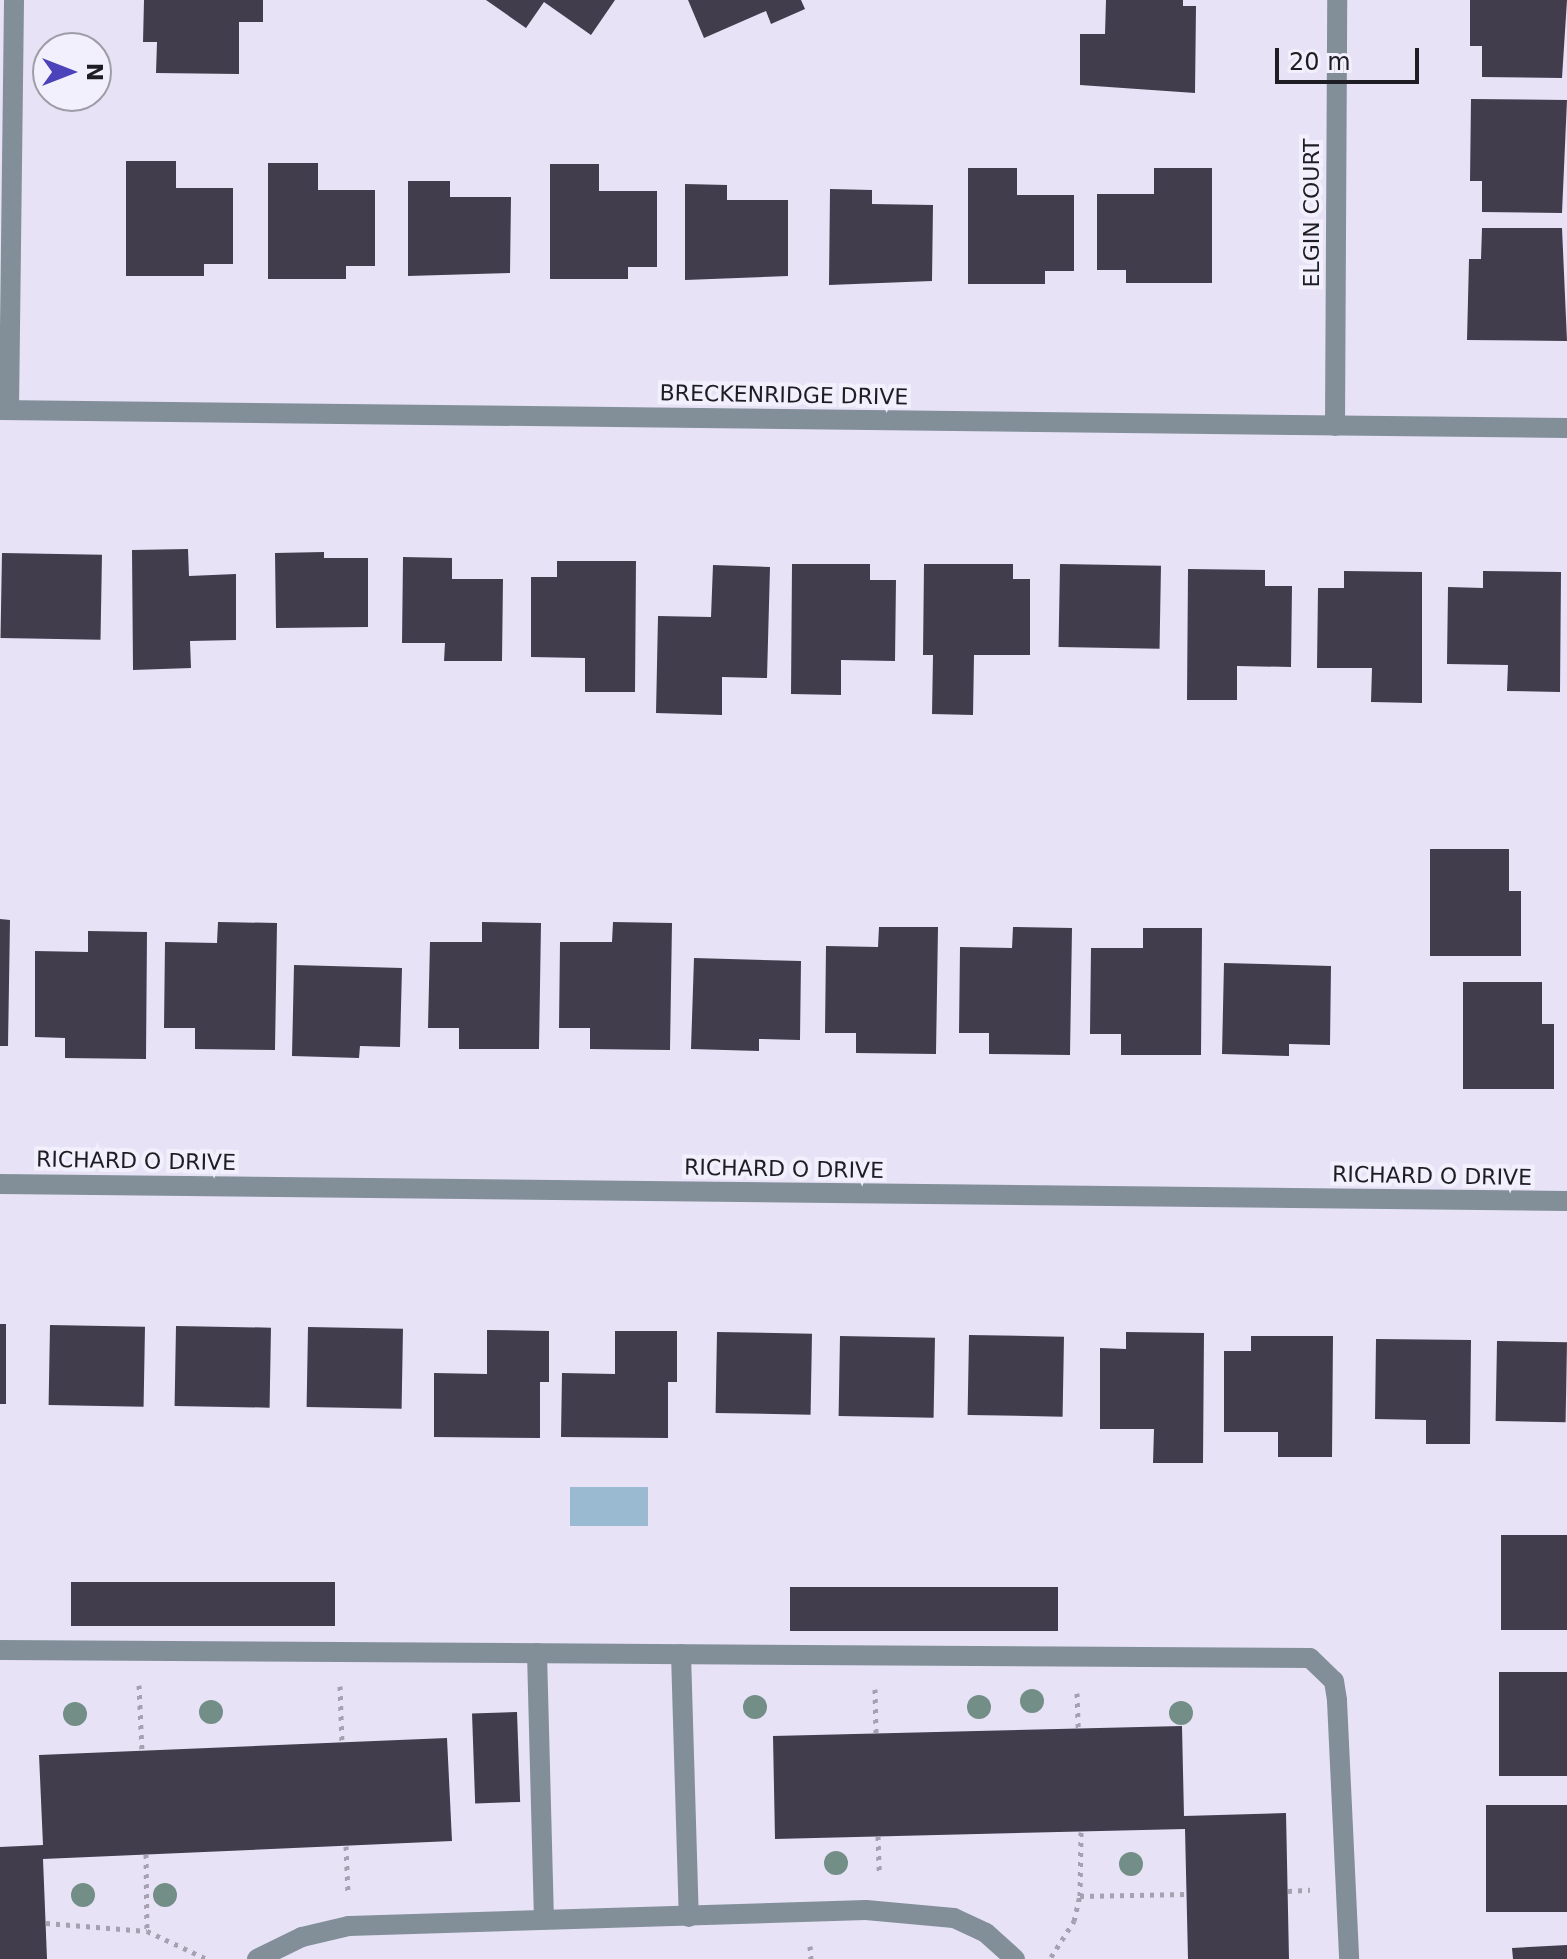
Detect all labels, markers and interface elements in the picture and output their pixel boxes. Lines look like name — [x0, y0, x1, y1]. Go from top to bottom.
north arrow — [32, 32, 112, 112]
scale bar — [1279, 32, 1423, 82]
text: 20 m — [1289, 48, 1351, 76]
text: N — [82, 63, 107, 81]
street label: ELGIN COURT — [1299, 138, 1325, 288]
street label: BRECKENRIDGE DRIVE — [659, 380, 909, 410]
street label: RICHARD O DRIVE — [36, 1146, 236, 1176]
street label: RICHARD O DRIVE — [684, 1154, 884, 1184]
street label: RICHARD O DRIVE — [1332, 1161, 1532, 1191]

